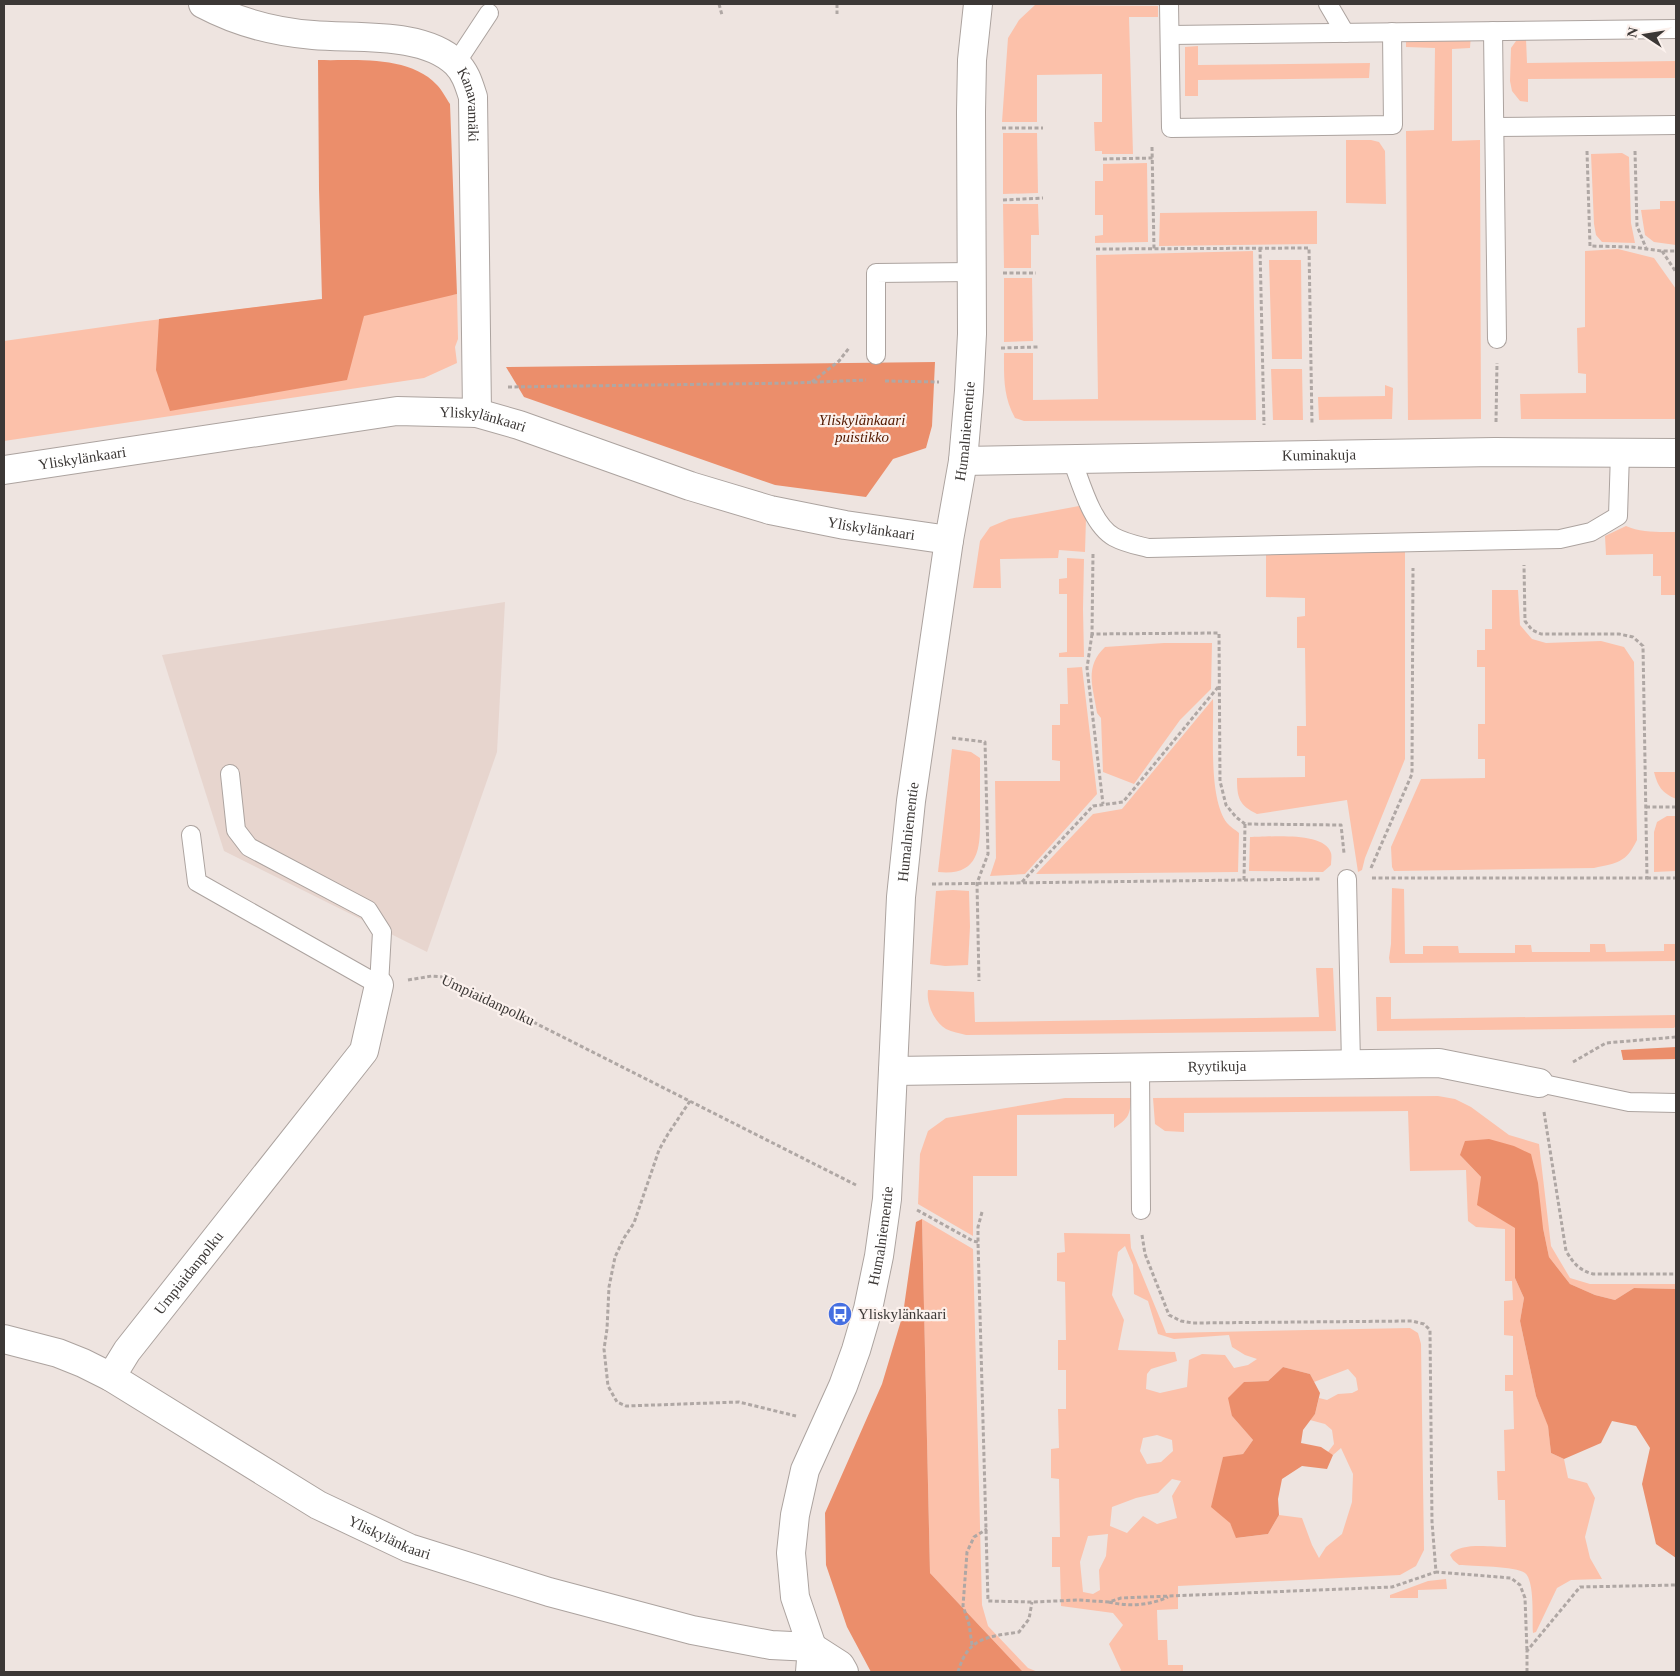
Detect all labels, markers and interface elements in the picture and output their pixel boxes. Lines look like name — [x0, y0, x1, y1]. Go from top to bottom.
north arrow — [1620, 10, 1670, 60]
text: N — [1624, 26, 1641, 39]
street label: Kanavamäki — [454, 64, 482, 142]
street label: Humalniementie — [952, 381, 978, 482]
street label: Yliskylänkaari — [439, 404, 528, 435]
park label: Yliskylänkaari puistikko — [819, 412, 905, 445]
street label: Yliskylänkaari — [37, 444, 127, 473]
street label: Kuminakuja — [1282, 446, 1357, 464]
street label: Yliskylänkaari — [826, 514, 916, 543]
street label: Humalniementie — [895, 781, 922, 883]
street label: Umpiaidanpolku — [439, 971, 538, 1029]
street label: Ryytikuja — [1188, 1058, 1247, 1075]
street label: Humalniementie — [865, 1186, 896, 1287]
street label: Umpiaidanpolku — [151, 1228, 227, 1317]
bus stop icon: Yliskylänkaari — [827, 1301, 853, 1327]
place label: Yliskylänkaari — [858, 1306, 946, 1322]
street label: Yliskylänkaari — [346, 1512, 433, 1562]

